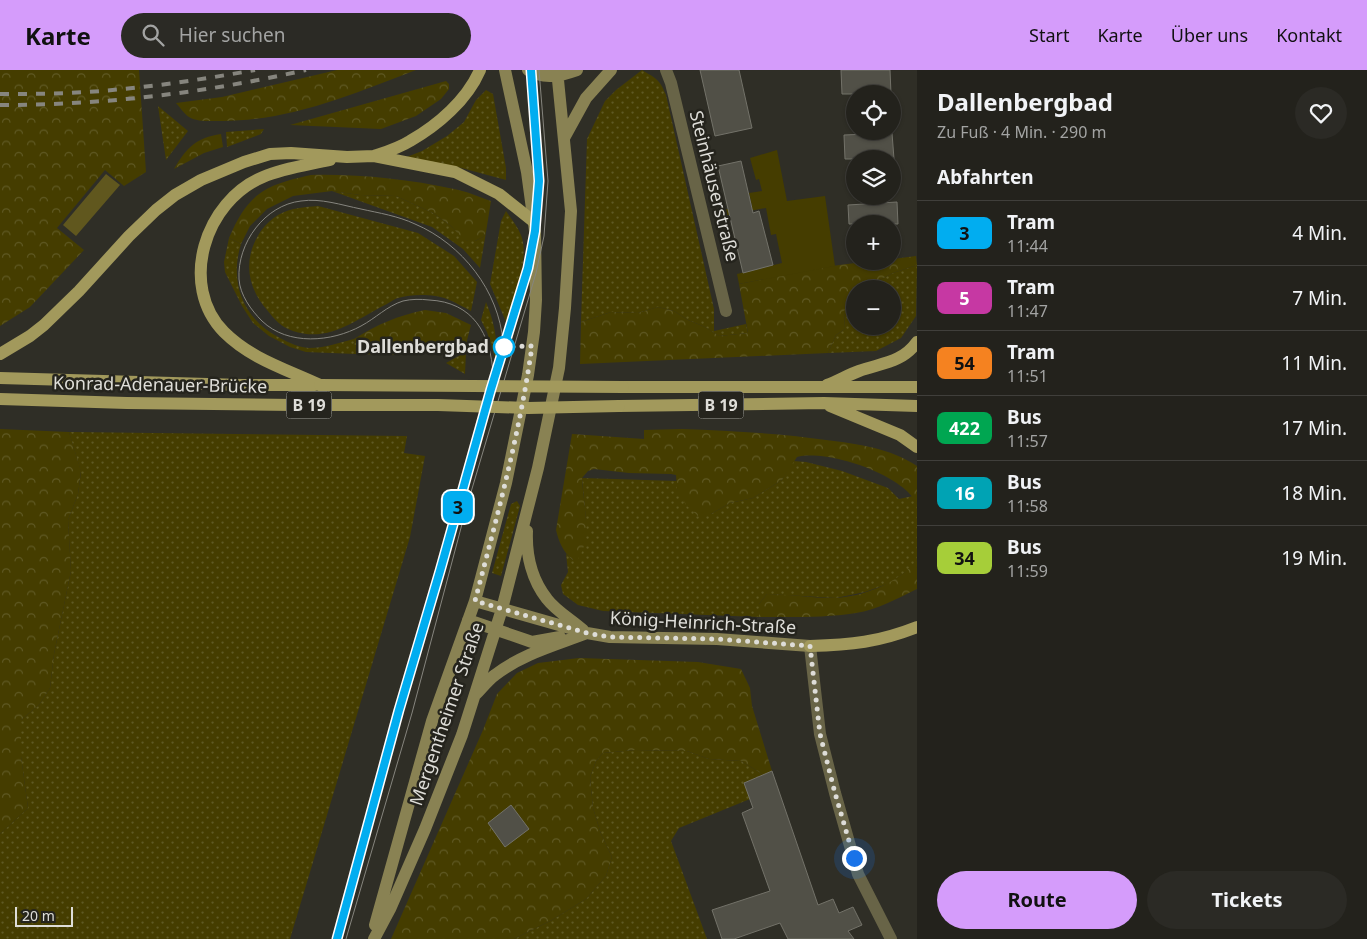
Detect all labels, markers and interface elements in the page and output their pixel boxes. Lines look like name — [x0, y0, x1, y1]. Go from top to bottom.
search box — [121, 13, 471, 58]
text: Karte — [25, 19, 91, 52]
icon: search — [139, 21, 167, 49]
text: Hier suchen — [179, 22, 285, 48]
text: Start — [1029, 23, 1069, 47]
text: Karte — [1097, 23, 1143, 47]
text: Über uns — [1171, 23, 1248, 47]
text: Kontakt — [1276, 23, 1342, 47]
map controls — [846, 85, 901, 335]
button: locate — [846, 85, 901, 140]
text: Dallenbergbad — [937, 85, 1113, 118]
button: heart — [1295, 87, 1347, 139]
street label: Steinhäuserstraße — [685, 108, 745, 264]
text: Zu Fuß · 4 Min. · 290 m — [937, 121, 1106, 143]
button: layers — [846, 150, 901, 205]
text: Abfahrten — [937, 164, 1034, 190]
text: Tram — [1007, 209, 1055, 235]
button: + — [846, 215, 901, 270]
text: 4 Min. — [1292, 220, 1347, 246]
text: 3 — [959, 221, 970, 245]
text: 11:44 — [1007, 235, 1048, 257]
text: Tram — [1007, 274, 1055, 300]
button: − — [846, 280, 901, 335]
text: 7 Min. — [1292, 285, 1347, 311]
text: 5 — [959, 286, 970, 310]
text: 11:47 — [1007, 300, 1048, 322]
place label: Dallenbergbad — [357, 334, 489, 358]
marker: Dallenbergbad — [493, 336, 515, 358]
text: Tram — [1007, 339, 1055, 365]
text: 11 Min. — [1281, 350, 1347, 376]
text: 54 — [954, 351, 975, 375]
text: 11:51 — [1007, 365, 1048, 387]
street label: Konrad-Adenauer-Brücke — [53, 370, 267, 398]
road number: B 19 — [286, 392, 332, 418]
road number: B 19 — [698, 392, 744, 418]
text: Bus — [1007, 404, 1042, 430]
text: 17 Min. — [1281, 415, 1347, 441]
text: 422 — [949, 416, 980, 440]
text: 11:57 — [1007, 430, 1048, 452]
text: Bus — [1007, 469, 1042, 495]
text: 18 Min. — [1281, 480, 1347, 506]
text: 16 — [954, 481, 975, 505]
line badge: 3 — [442, 491, 474, 523]
text: 3 — [453, 495, 463, 519]
text: 11:58 — [1007, 495, 1048, 517]
text: Bus — [1007, 534, 1042, 560]
text: 19 Min. — [1281, 545, 1347, 571]
text: 34 — [954, 546, 975, 570]
text: 11:59 — [1007, 560, 1048, 582]
street label: König-Heinrich-Straße — [609, 605, 797, 639]
street label: Mergentheimer Straße — [403, 619, 489, 809]
your location — [842, 846, 867, 871]
button: Route — [937, 871, 1137, 929]
button: Tickets — [1147, 871, 1347, 929]
scale bar — [15, 904, 72, 927]
text: 20 m — [22, 906, 55, 925]

